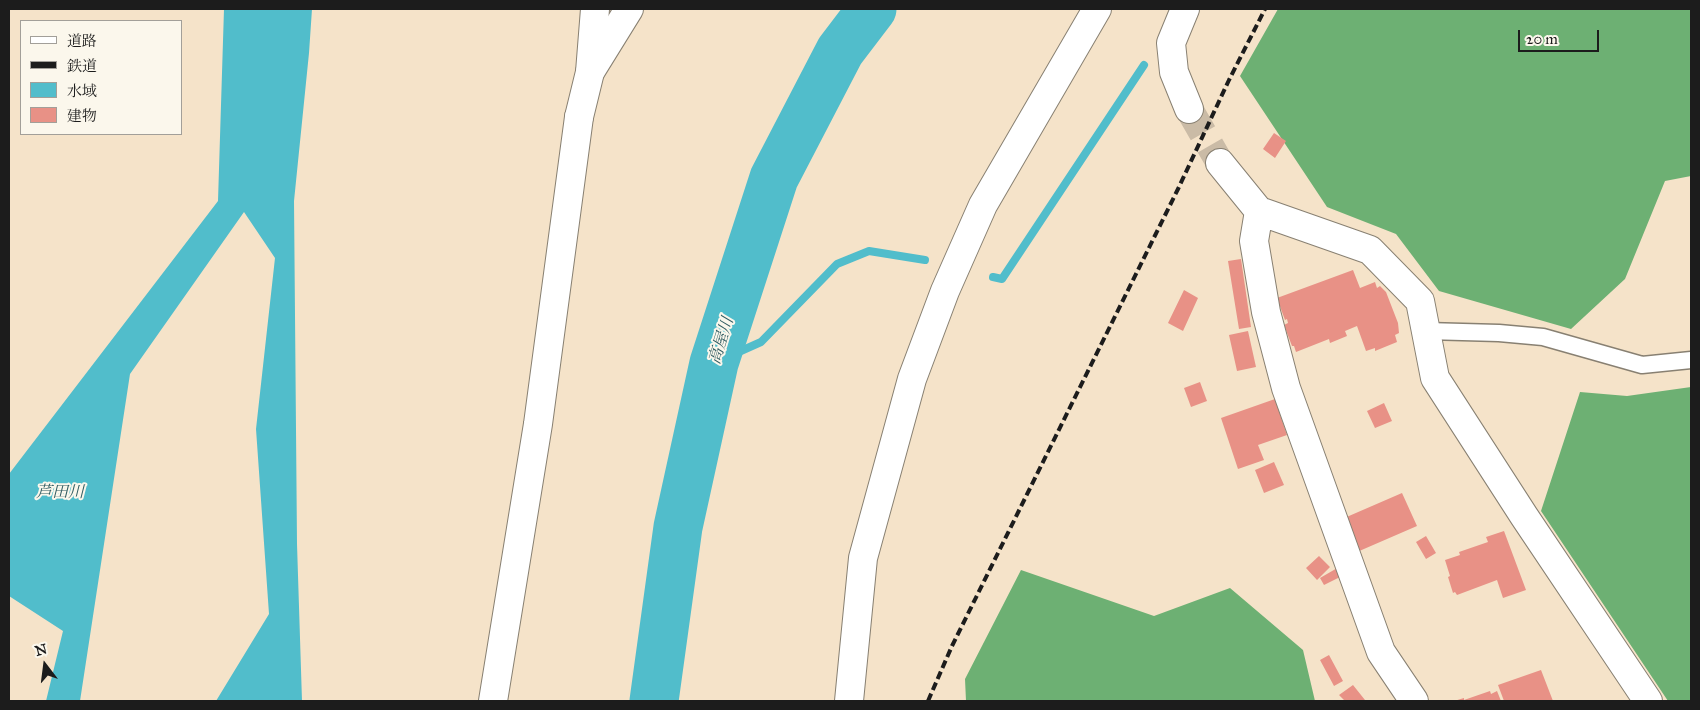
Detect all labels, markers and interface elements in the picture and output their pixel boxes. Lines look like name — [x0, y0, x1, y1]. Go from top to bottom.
legend — [20, 20, 182, 135]
scale bar — [1520, 20, 1601, 52]
text: 20 m — [1526, 30, 1558, 48]
text: 道路 — [67, 32, 97, 50]
text: 鉄道 — [67, 57, 97, 75]
text: 水域 — [67, 82, 97, 100]
text: 建物 — [67, 107, 97, 125]
water label: 高屋川 — [706, 315, 738, 367]
water label: 芦田川 — [36, 483, 84, 503]
north arrow — [20, 640, 70, 690]
text: N — [33, 640, 49, 660]

